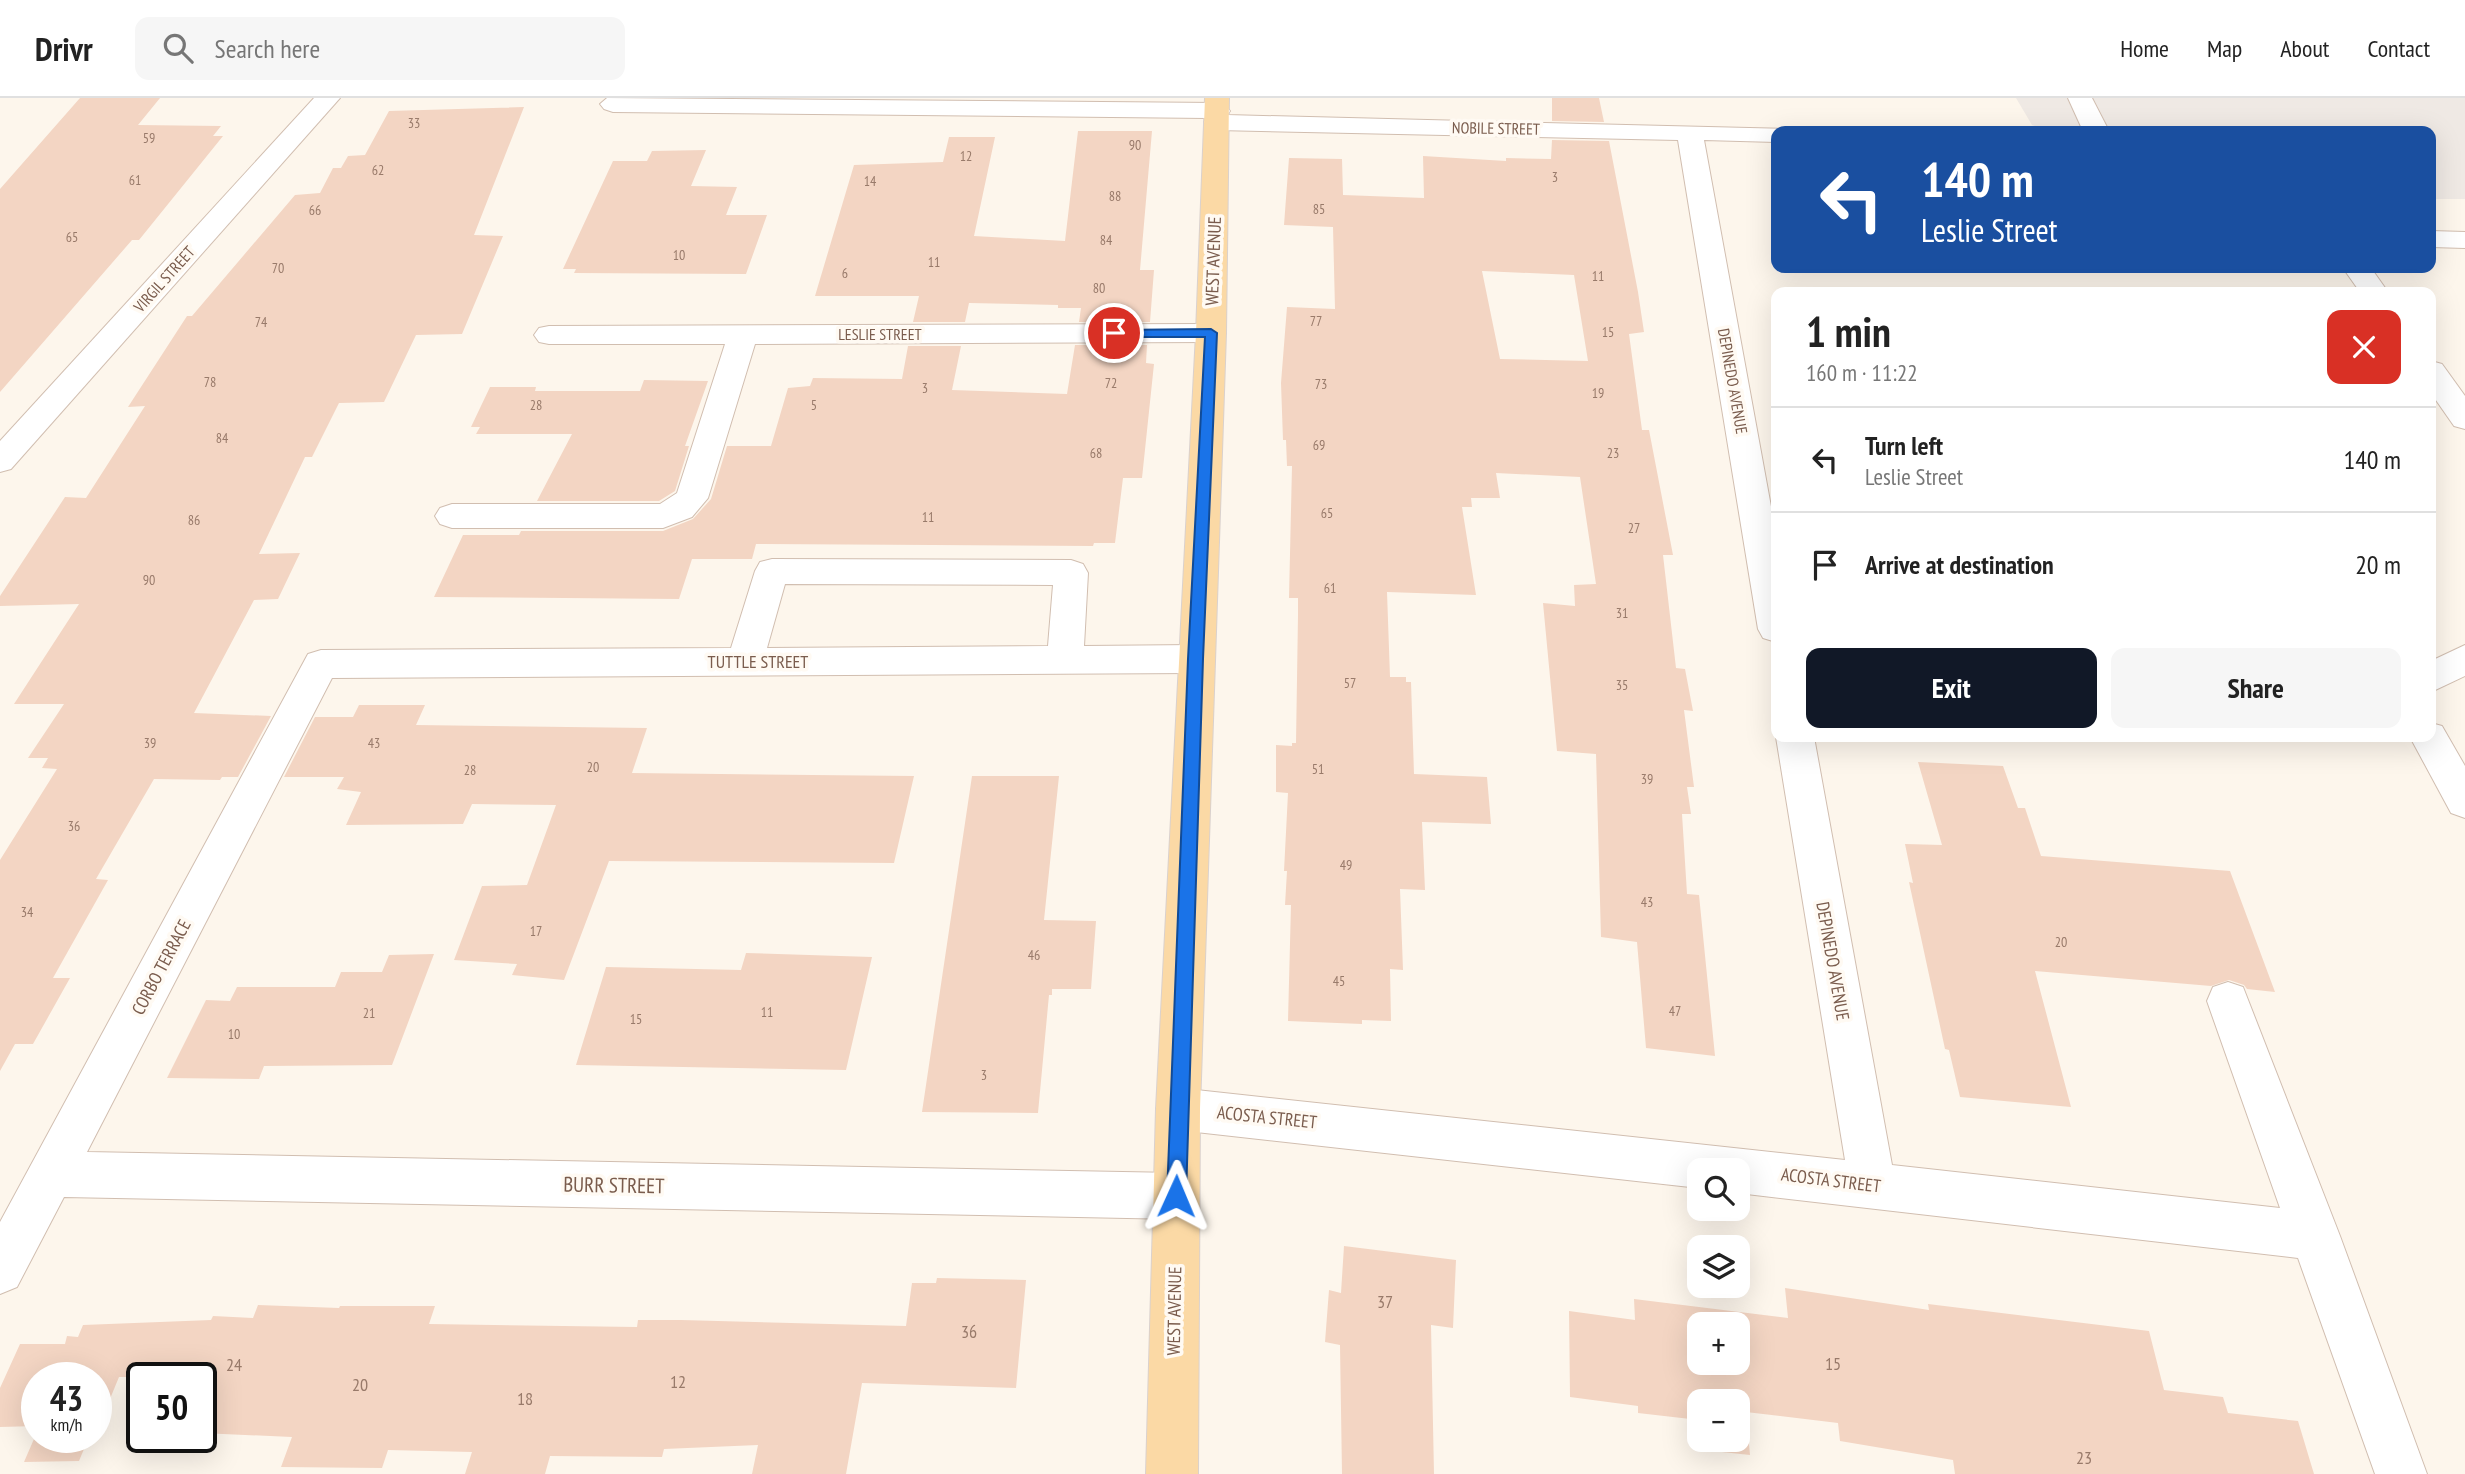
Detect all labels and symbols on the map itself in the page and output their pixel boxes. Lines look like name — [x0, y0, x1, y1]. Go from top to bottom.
house number: 33 — [408, 114, 420, 132]
street label: NOBILE STREET — [1452, 117, 1540, 139]
house number: 59 — [143, 129, 155, 147]
house number: 90 — [1129, 136, 1141, 154]
house number: 12 — [960, 147, 972, 165]
house number: 62 — [372, 161, 384, 179]
house number: 3 — [1552, 168, 1558, 186]
house number: 61 — [129, 171, 141, 189]
house number: 14 — [864, 172, 877, 190]
house number: 88 — [1109, 187, 1121, 205]
house number: 85 — [1313, 200, 1325, 218]
house number: 66 — [309, 201, 321, 219]
street label: WEST AVENUE — [1200, 216, 1226, 306]
house number: 65 — [66, 228, 78, 246]
house number: 84 — [1100, 231, 1113, 249]
street label: VIRGIL STREET — [128, 242, 199, 317]
house number: 10 — [673, 246, 685, 264]
house number: 11 — [928, 253, 940, 271]
house number: 70 — [272, 259, 284, 277]
house number: 6 — [842, 264, 848, 282]
house number: 11 — [1592, 267, 1604, 285]
house number: 80 — [1093, 279, 1105, 297]
pin — [1084, 303, 1144, 363]
house number: 77 — [1310, 312, 1322, 330]
house number: 74 — [255, 313, 268, 331]
house number: 15 — [1602, 323, 1614, 341]
street label: LESLIE STREET — [838, 324, 922, 344]
street label: DEPINEDO AVENUE — [1714, 327, 1752, 435]
house number: 78 — [204, 373, 216, 391]
house number: 72 — [1105, 374, 1117, 392]
house number: 73 — [1315, 375, 1327, 393]
house number: 3 — [922, 379, 928, 397]
house number: 19 — [1592, 384, 1604, 402]
house number: 28 — [530, 396, 542, 414]
house number: 5 — [811, 396, 817, 414]
house number: 84 — [216, 429, 229, 447]
house number: 69 — [1313, 436, 1325, 454]
house number: 68 — [1090, 444, 1102, 462]
house number: 23 — [1607, 444, 1619, 462]
house number: 65 — [1321, 504, 1333, 522]
house number: 11 — [922, 508, 934, 526]
house number: 86 — [188, 511, 200, 529]
house number: 27 — [1628, 519, 1640, 537]
house number: 90 — [143, 571, 155, 589]
house number: 61 — [1324, 579, 1336, 597]
house number: 31 — [1616, 604, 1628, 622]
street label: TUTTLE STREET — [708, 650, 808, 673]
house number: 57 — [1344, 674, 1356, 692]
house number: 35 — [1616, 676, 1628, 694]
house number: 39 — [144, 734, 156, 752]
house number: 43 — [368, 734, 380, 752]
house number: 20 — [587, 758, 599, 776]
house number: 51 — [1312, 760, 1324, 778]
house number: 28 — [464, 761, 476, 779]
house number: 39 — [1641, 770, 1653, 788]
house number: 36 — [68, 817, 80, 835]
house number: 49 — [1340, 856, 1352, 874]
house number: 43 — [1641, 893, 1653, 911]
street label: DEPINEDO AVENUE — [1811, 900, 1855, 1022]
house number: 34 — [21, 903, 34, 921]
street label: CORBO TERRACE — [126, 915, 196, 1019]
house number: 17 — [530, 922, 542, 940]
house number: 20 — [2055, 933, 2067, 951]
house number: 46 — [1028, 946, 1040, 964]
house number: 45 — [1333, 972, 1345, 990]
house number: 47 — [1669, 1002, 1681, 1020]
house number: 11 — [761, 1003, 773, 1021]
house number: 21 — [363, 1004, 375, 1022]
house number: 15 — [630, 1010, 642, 1028]
house number: 10 — [228, 1025, 240, 1043]
house number: 3 — [981, 1066, 987, 1084]
street label: ACOSTA STREET — [1216, 1100, 1318, 1134]
position arrow — [1139, 1159, 1213, 1233]
street label: ACOSTA STREET — [1780, 1162, 1882, 1198]
street label: BURR STREET — [563, 1171, 665, 1199]
street label: WEST AVENUE — [1162, 1266, 1186, 1356]
house number: 37 — [1377, 1290, 1393, 1313]
house number: 36 — [961, 1320, 977, 1343]
house number: 15 — [1825, 1352, 1841, 1375]
house number: 24 — [226, 1353, 242, 1376]
speed limit sign: 50 — [126, 1362, 217, 1453]
house number: 12 — [670, 1370, 686, 1393]
house number: 20 — [352, 1373, 368, 1396]
house number: 18 — [517, 1387, 533, 1410]
house number: 23 — [2076, 1446, 2092, 1469]

